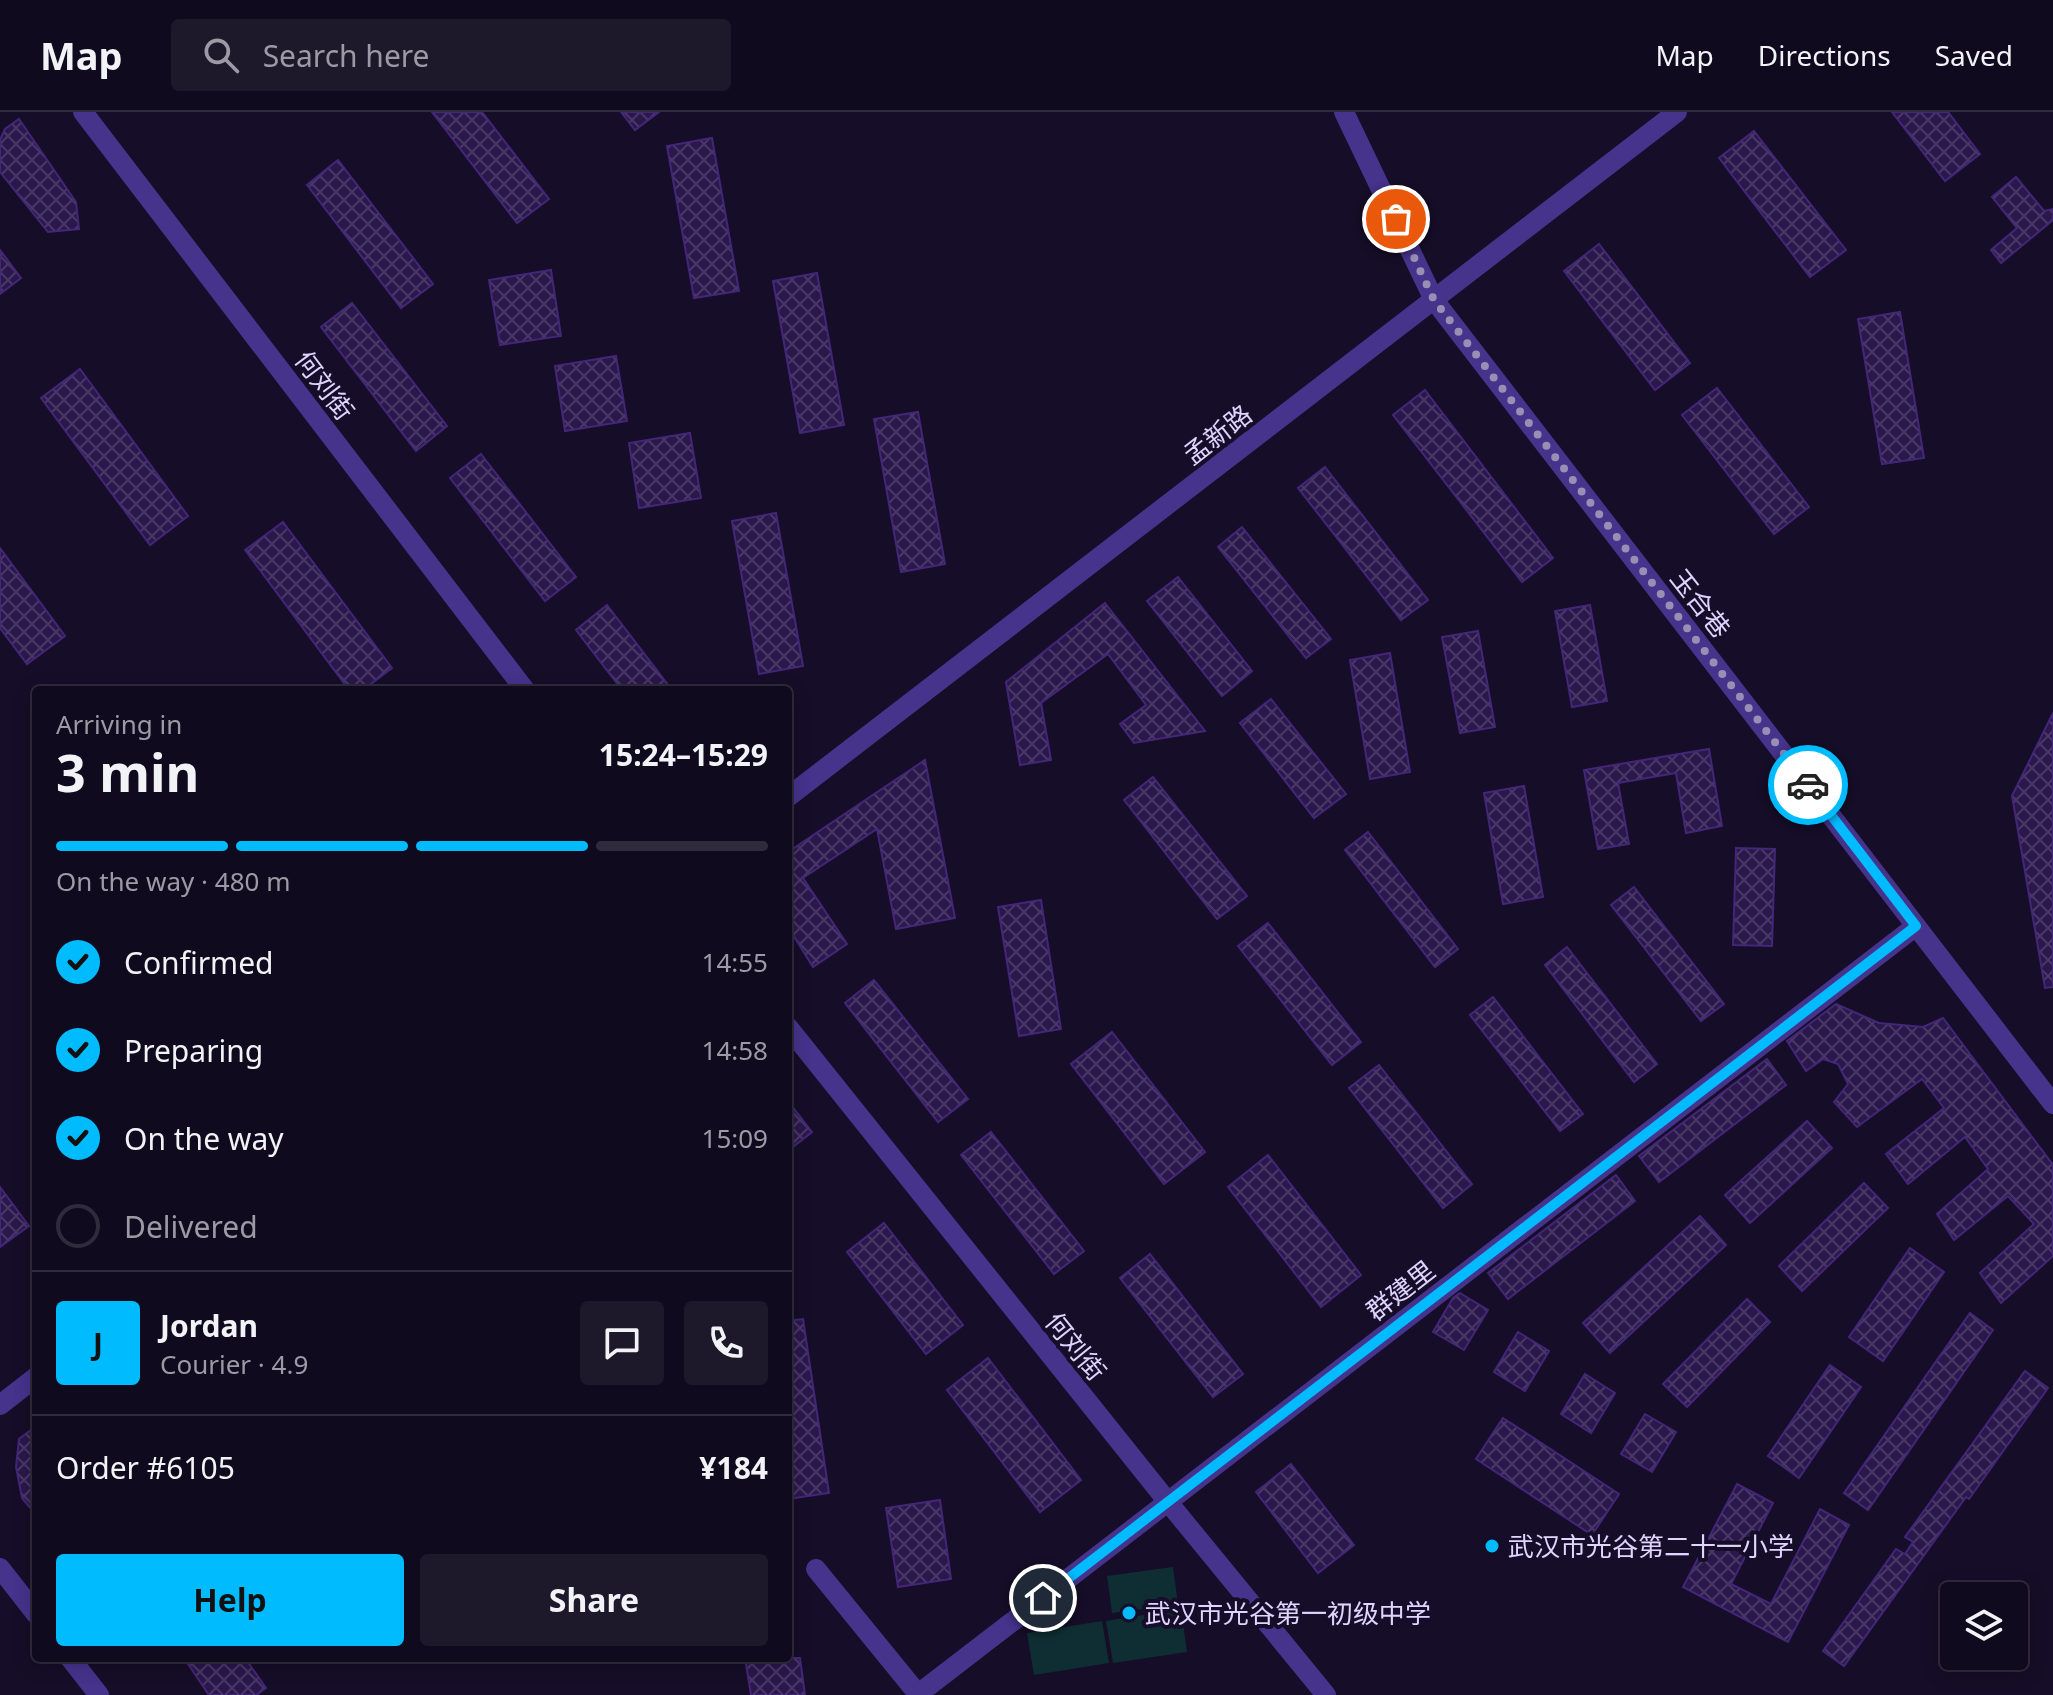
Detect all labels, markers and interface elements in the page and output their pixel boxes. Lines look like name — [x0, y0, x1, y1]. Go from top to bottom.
search box — [171, 19, 731, 91]
text: Map — [40, 29, 123, 81]
icon: search — [199, 33, 243, 77]
text: Search here — [263, 35, 430, 76]
text: Map — [1655, 36, 1714, 74]
text: Directions — [1758, 36, 1891, 74]
text: Saved — [1935, 36, 2013, 74]
pin — [1362, 185, 1430, 253]
icon: bag — [1374, 197, 1418, 241]
street label: 何刘街 — [287, 343, 363, 427]
street label: 孟新路 — [1175, 396, 1259, 472]
street label: 玉合巷 — [1663, 561, 1739, 645]
text: Arriving in — [56, 706, 182, 742]
text: 15:24–15:29 — [599, 734, 768, 775]
text: 3 min — [56, 736, 199, 807]
courier — [1768, 745, 1848, 825]
icon: car — [1786, 763, 1830, 807]
text: On the way · 480 m — [56, 863, 290, 899]
icon: check — [56, 940, 100, 984]
text: Confirmed — [124, 942, 274, 983]
text: 14:55 — [702, 944, 768, 980]
icon: check — [56, 1028, 100, 1072]
text: Preparing — [124, 1030, 263, 1071]
text: 14:58 — [702, 1032, 768, 1068]
icon: check — [56, 1116, 100, 1160]
text: On the way — [124, 1118, 284, 1159]
text: 15:09 — [702, 1120, 768, 1156]
text: Delivered — [124, 1206, 258, 1247]
street label: 群建里 — [1358, 1252, 1442, 1328]
button: chat — [580, 1301, 664, 1385]
button: phone — [684, 1301, 768, 1385]
street label: 何刘街 — [1037, 1304, 1115, 1388]
text: Jordan — [160, 1305, 258, 1346]
text: J — [93, 1323, 103, 1364]
text: Courier · 4.9 — [160, 1346, 308, 1382]
text: Order #6105 — [56, 1447, 235, 1488]
text: ¥184 — [699, 1447, 768, 1488]
place label: 武汉市光谷第二十一小学 — [1508, 1528, 1794, 1564]
marker: 武汉市光谷第二十一小学 — [1483, 1537, 1501, 1555]
button: Help — [56, 1554, 404, 1646]
button: Share — [420, 1554, 768, 1646]
pin — [1009, 1564, 1077, 1632]
icon: home — [1021, 1576, 1065, 1620]
map controls — [1940, 1582, 2028, 1670]
button: layers — [1940, 1582, 2028, 1670]
place label: 武汉市光谷第一初级中学 — [1145, 1595, 1431, 1631]
marker: 武汉市光谷第一初级中学 — [1120, 1604, 1138, 1622]

